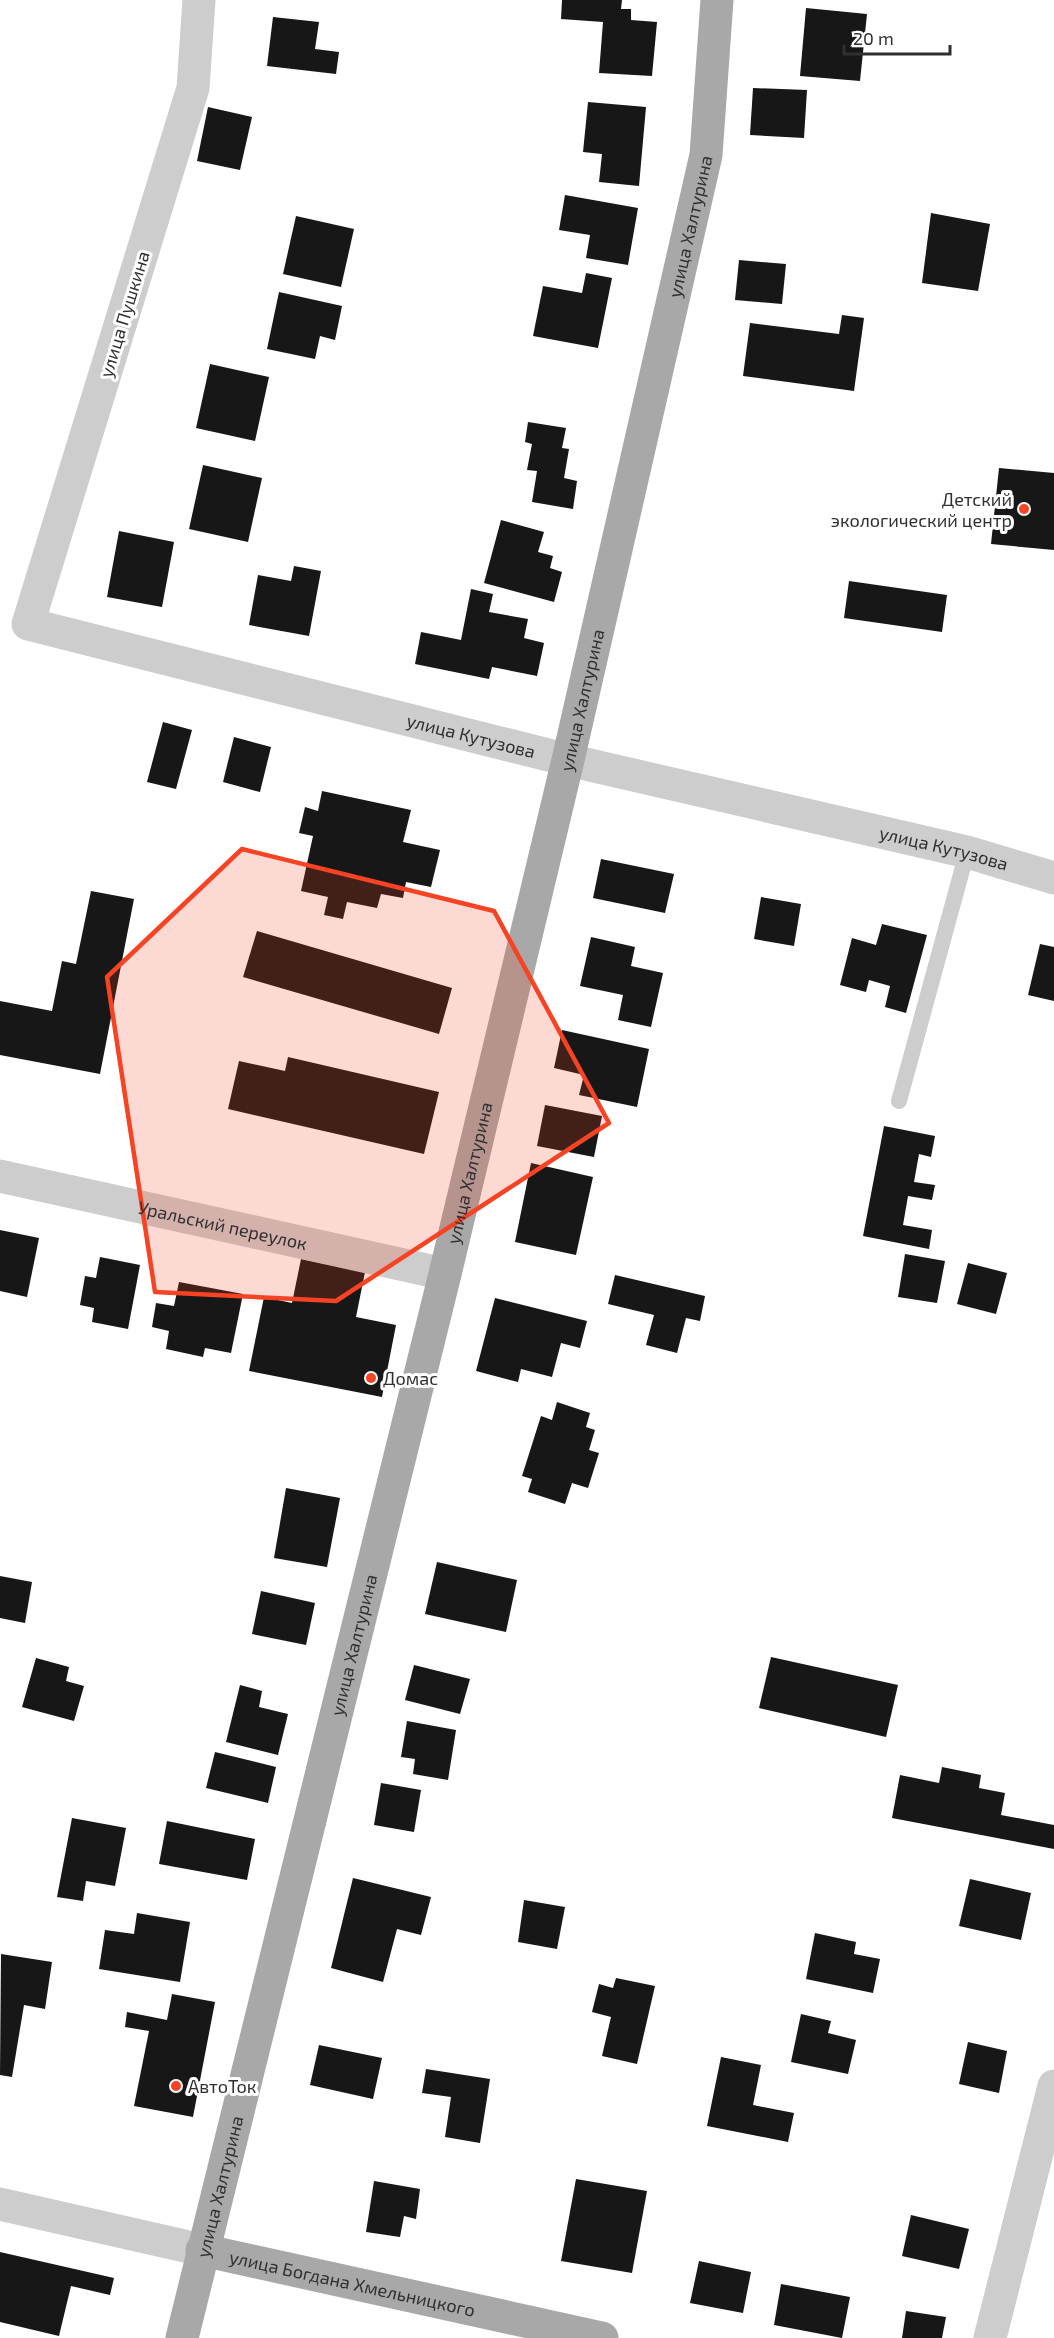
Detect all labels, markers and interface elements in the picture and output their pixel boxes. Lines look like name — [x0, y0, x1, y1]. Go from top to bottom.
scale bar — [844, 18, 950, 56]
text: 20 m — [853, 27, 894, 49]
street label: улица Халтурина — [663, 153, 717, 300]
street label: улица Пушкина — [94, 248, 154, 380]
place label: Детский экологический центр — [831, 488, 1012, 531]
marker: Детский экологический центр — [1017, 502, 1031, 516]
street label: улица Халтурина — [555, 627, 609, 773]
street label: улица Кутузова — [404, 709, 538, 762]
street label: улица Кутузова — [877, 821, 1011, 875]
street label: улица Халтурина — [442, 1100, 497, 1246]
street label: Уральский переулок — [136, 1196, 310, 1254]
place label: Домас — [383, 1367, 438, 1389]
marker: Домас — [364, 1371, 378, 1385]
street label: улица Халтурина — [325, 1572, 381, 1718]
place label: АвтоТок — [188, 2075, 257, 2097]
marker: АвтоТок — [169, 2079, 183, 2093]
street label: улица Халтурина — [191, 2113, 248, 2260]
street label: улица Богдана Хмельницкого — [227, 2245, 477, 2321]

